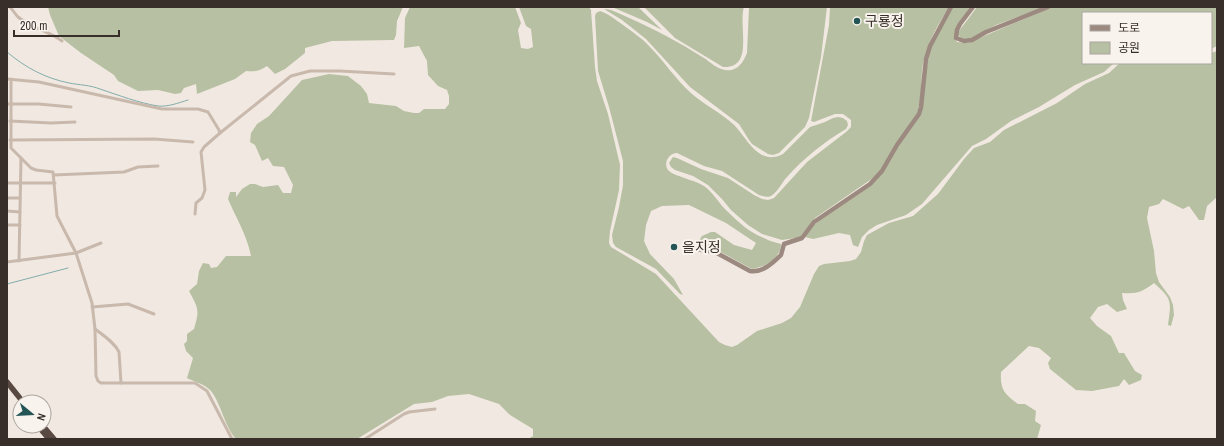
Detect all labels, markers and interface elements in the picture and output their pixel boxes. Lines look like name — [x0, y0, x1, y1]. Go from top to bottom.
scale bar — [14, 12, 119, 38]
place label: 구룡정 — [865, 12, 904, 30]
legend — [1082, 12, 1212, 64]
marker: 구룡정 — [852, 16, 862, 26]
text: 200 m — [20, 18, 47, 34]
text: 도로 — [1118, 20, 1140, 36]
text: 공원 — [1118, 40, 1140, 56]
place label: 을지정 — [682, 238, 721, 256]
marker: 을지정 — [669, 242, 679, 252]
north arrow — [12, 394, 52, 434]
text: N — [34, 412, 49, 422]

